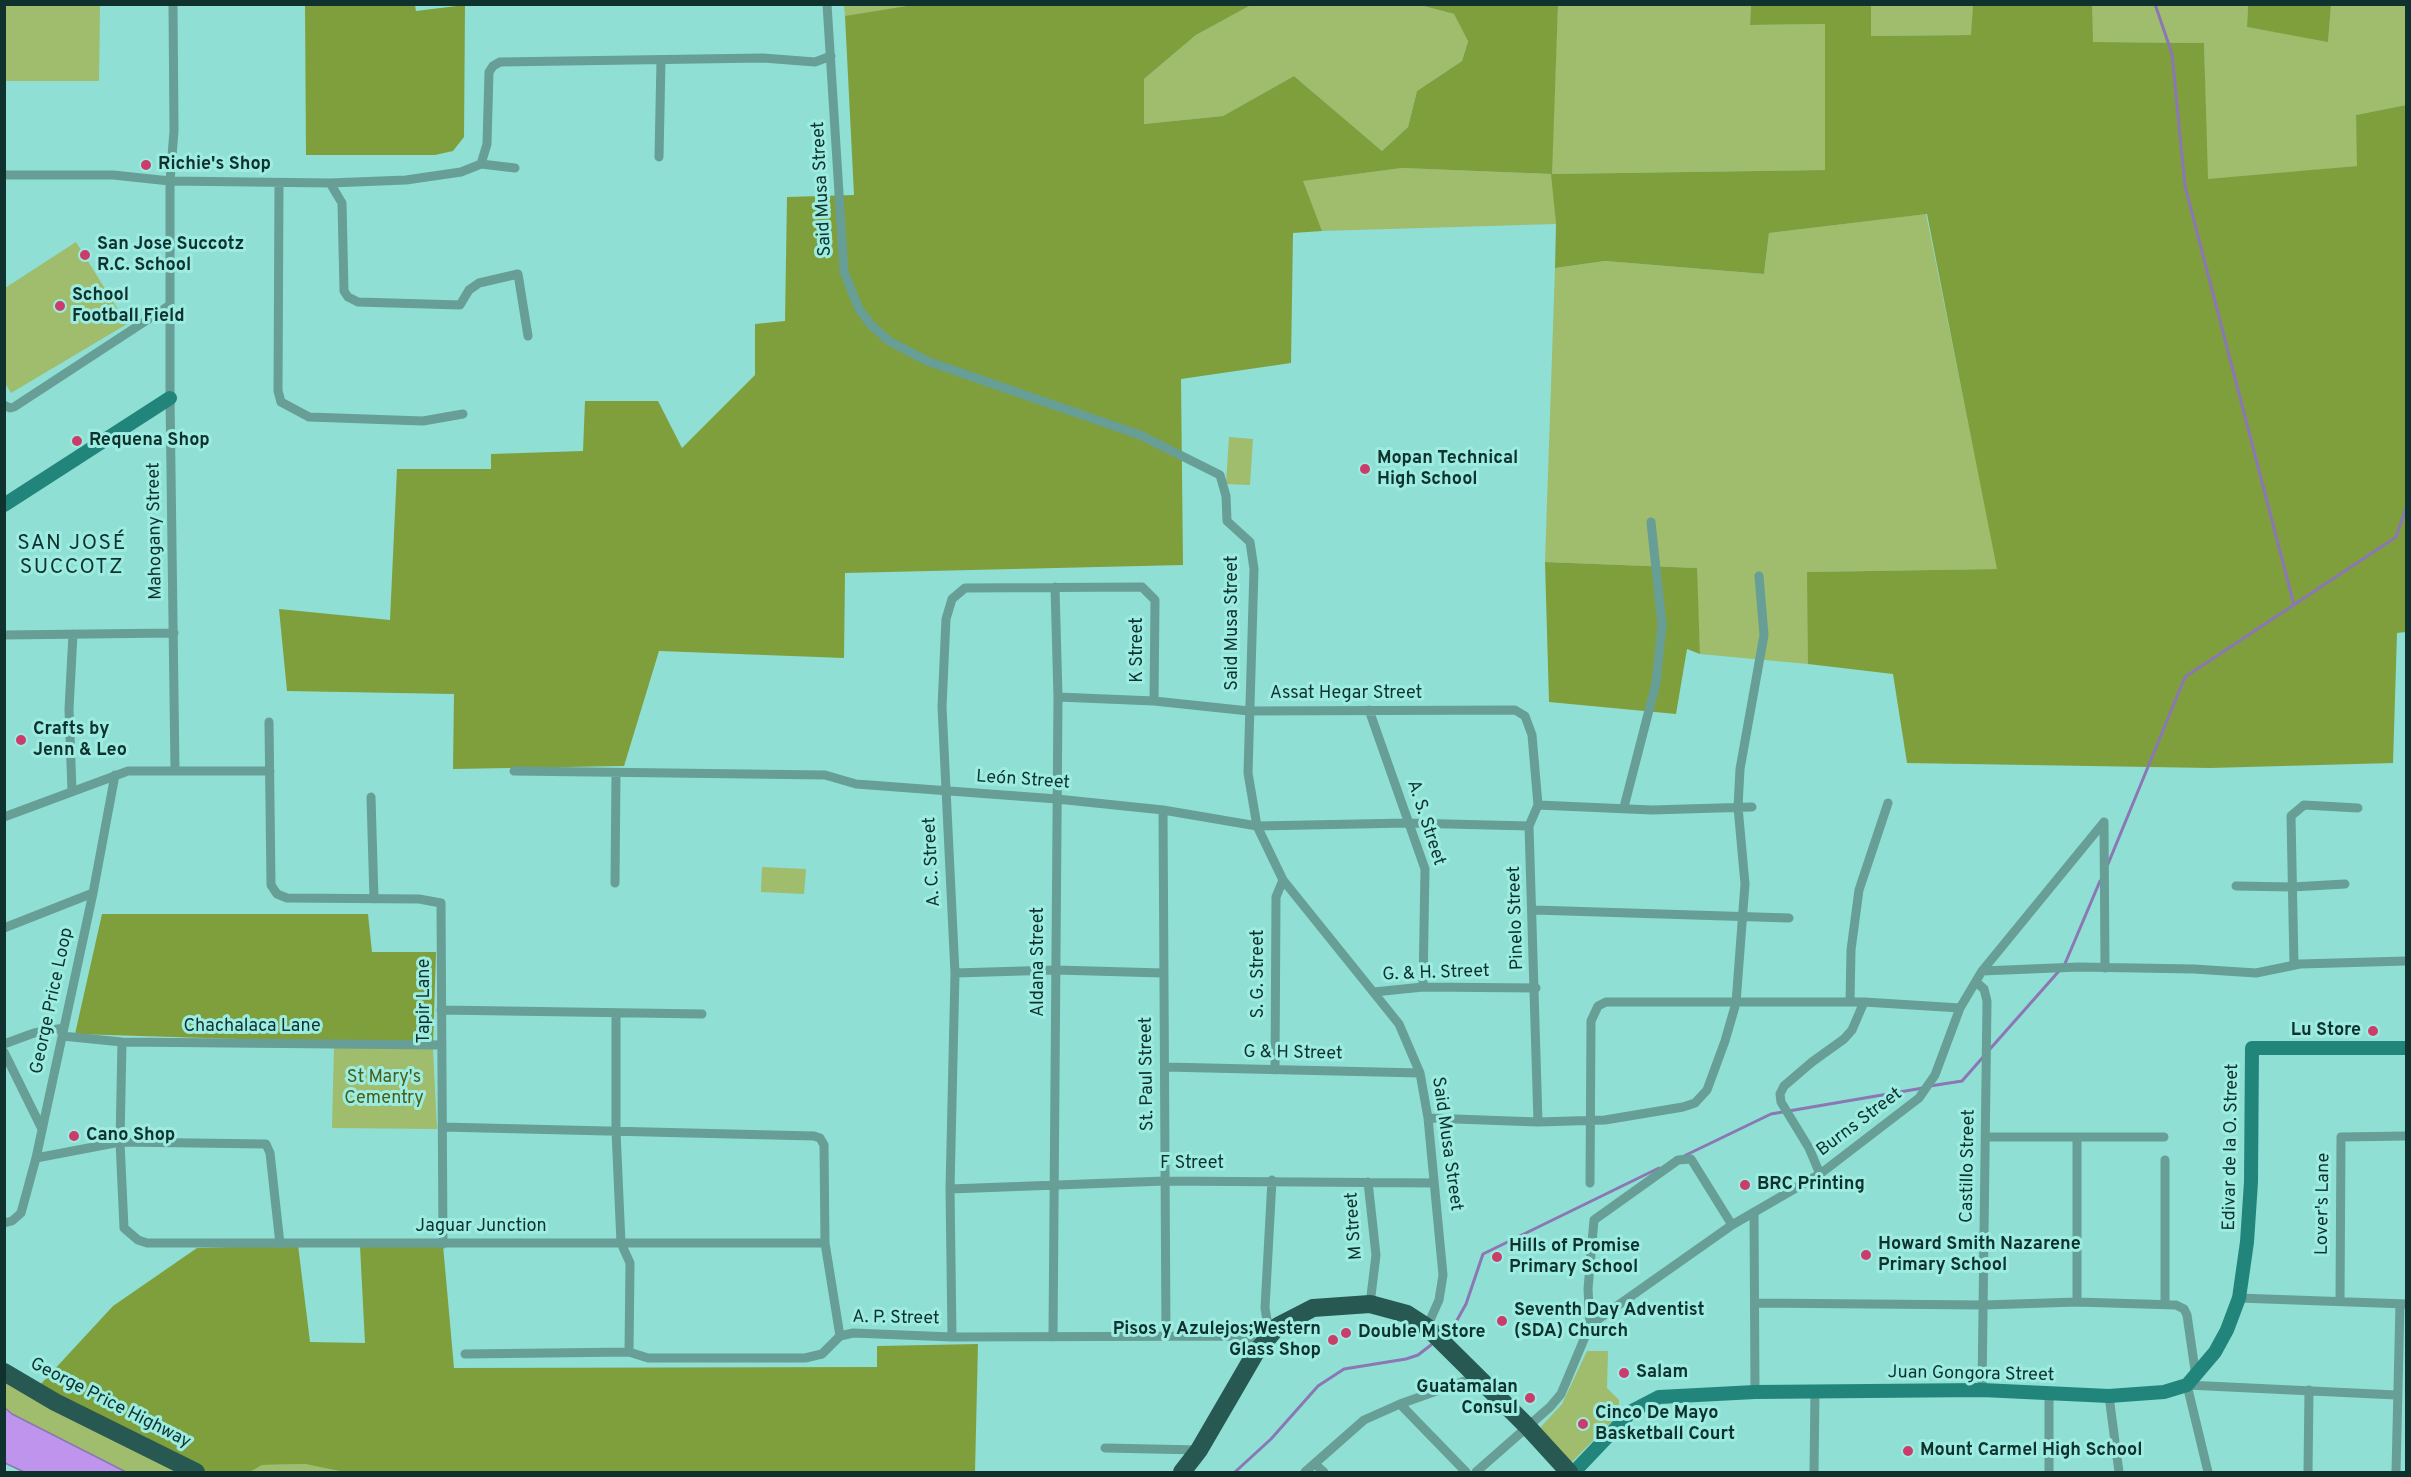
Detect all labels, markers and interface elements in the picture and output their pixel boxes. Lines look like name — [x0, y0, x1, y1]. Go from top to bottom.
street label: Said Musa Street — [809, 121, 837, 257]
place label: Richie's Shop — [158, 154, 271, 176]
marker: Richie's Shop — [139, 158, 153, 172]
place label: San Jose Succotz R.C. School — [97, 234, 244, 276]
marker: San Jose Succotz R.C. School — [78, 248, 92, 262]
place label: School Football Field — [72, 285, 185, 328]
marker: School Football Field — [53, 299, 67, 313]
place label: Requena Shop — [89, 430, 210, 452]
marker: Requena Shop — [70, 434, 84, 448]
place label: Mopan Technical High School — [1377, 448, 1518, 490]
street label: Mahogany Street — [144, 462, 168, 600]
marker: Mopan Technical High School — [1358, 462, 1372, 476]
district label: SAN JOSÉ SUCCOTZ — [17, 532, 127, 582]
street label: Said Musa Street — [1222, 555, 1244, 691]
street label: K Street — [1127, 617, 1149, 683]
street label: Assat Hegar Street — [1270, 683, 1422, 705]
place label: Crafts by Jenn & Leo — [33, 719, 127, 762]
marker: Crafts by Jenn & Leo — [14, 733, 28, 747]
street label: León Street — [975, 767, 1071, 795]
street label: A. S. Street — [1401, 777, 1449, 869]
street label: A. C. Street — [920, 816, 946, 908]
street label: Pinelo Street — [1504, 865, 1530, 971]
street label: Aldana Street — [1028, 907, 1050, 1017]
street label: George Price Loop — [27, 926, 79, 1076]
street label: S. G. Street — [1248, 930, 1270, 1018]
street label: Tapir Lane — [414, 959, 436, 1043]
street label: G. & H. Street — [1382, 961, 1490, 987]
street label: Chachalaca Lane — [183, 1016, 321, 1038]
street label: St. Paul Street — [1136, 1017, 1160, 1131]
place label: Lu Store — [2291, 1020, 2361, 1042]
marker: Lu Store — [2366, 1024, 2380, 1038]
street label: G & H Street — [1243, 1042, 1343, 1066]
street label: Edivar de la O. Street — [2220, 1063, 2244, 1231]
park label: St Mary's Cementry — [344, 1067, 424, 1110]
street label: Said Musa Street — [1426, 1076, 1466, 1212]
street label: Burns Street — [1813, 1084, 1907, 1162]
street label: Castillo Street — [1957, 1109, 1981, 1223]
place label: Cano Shop — [86, 1125, 175, 1147]
marker: Cano Shop — [67, 1129, 81, 1143]
street label: F Street — [1160, 1153, 1224, 1175]
street label: Lover's Lane — [2312, 1153, 2336, 1255]
place label: BRC Printing — [1757, 1174, 1865, 1196]
marker: BRC Printing — [1738, 1178, 1752, 1192]
street label: M Street — [1342, 1191, 1368, 1261]
street label: Jaguar Junction — [415, 1216, 547, 1238]
place label: Howard Smith Nazarene Primary School — [1878, 1234, 2081, 1276]
place label: Hills of Promise Primary School — [1509, 1236, 1640, 1278]
marker: Howard Smith Nazarene Primary School — [1859, 1248, 1873, 1262]
marker: Hills of Promise Primary School — [1490, 1250, 1504, 1264]
place label: Seventh Day Adventist (SDA) Church — [1514, 1300, 1704, 1342]
street label: A. P. Street — [852, 1307, 940, 1331]
marker: Seventh Day Adventist (SDA) Church — [1495, 1314, 1509, 1328]
place label: Pisos y Azulejos;Western Glass Shop — [1113, 1319, 1321, 1362]
place label: Double M Store — [1358, 1322, 1486, 1344]
marker: Double M Store — [1339, 1326, 1353, 1340]
marker: Pisos y Azulejos;Western Glass Shop — [1326, 1333, 1340, 1347]
street label: George Price Highway — [26, 1354, 194, 1454]
place label: Salam — [1636, 1362, 1688, 1384]
street label: Juan Gongora Street — [1887, 1363, 2055, 1387]
marker: Salam — [1617, 1366, 1631, 1380]
place label: Guatamalan Consul — [1416, 1377, 1518, 1420]
marker: Guatamalan Consul — [1523, 1391, 1537, 1405]
place label: Cinco De Mayo Basketball Court — [1595, 1403, 1735, 1446]
marker: Cinco De Mayo Basketball Court — [1576, 1417, 1590, 1431]
place label: Mount Carmel High School — [1920, 1440, 2142, 1462]
marker: Mount Carmel High School — [1901, 1444, 1915, 1458]

